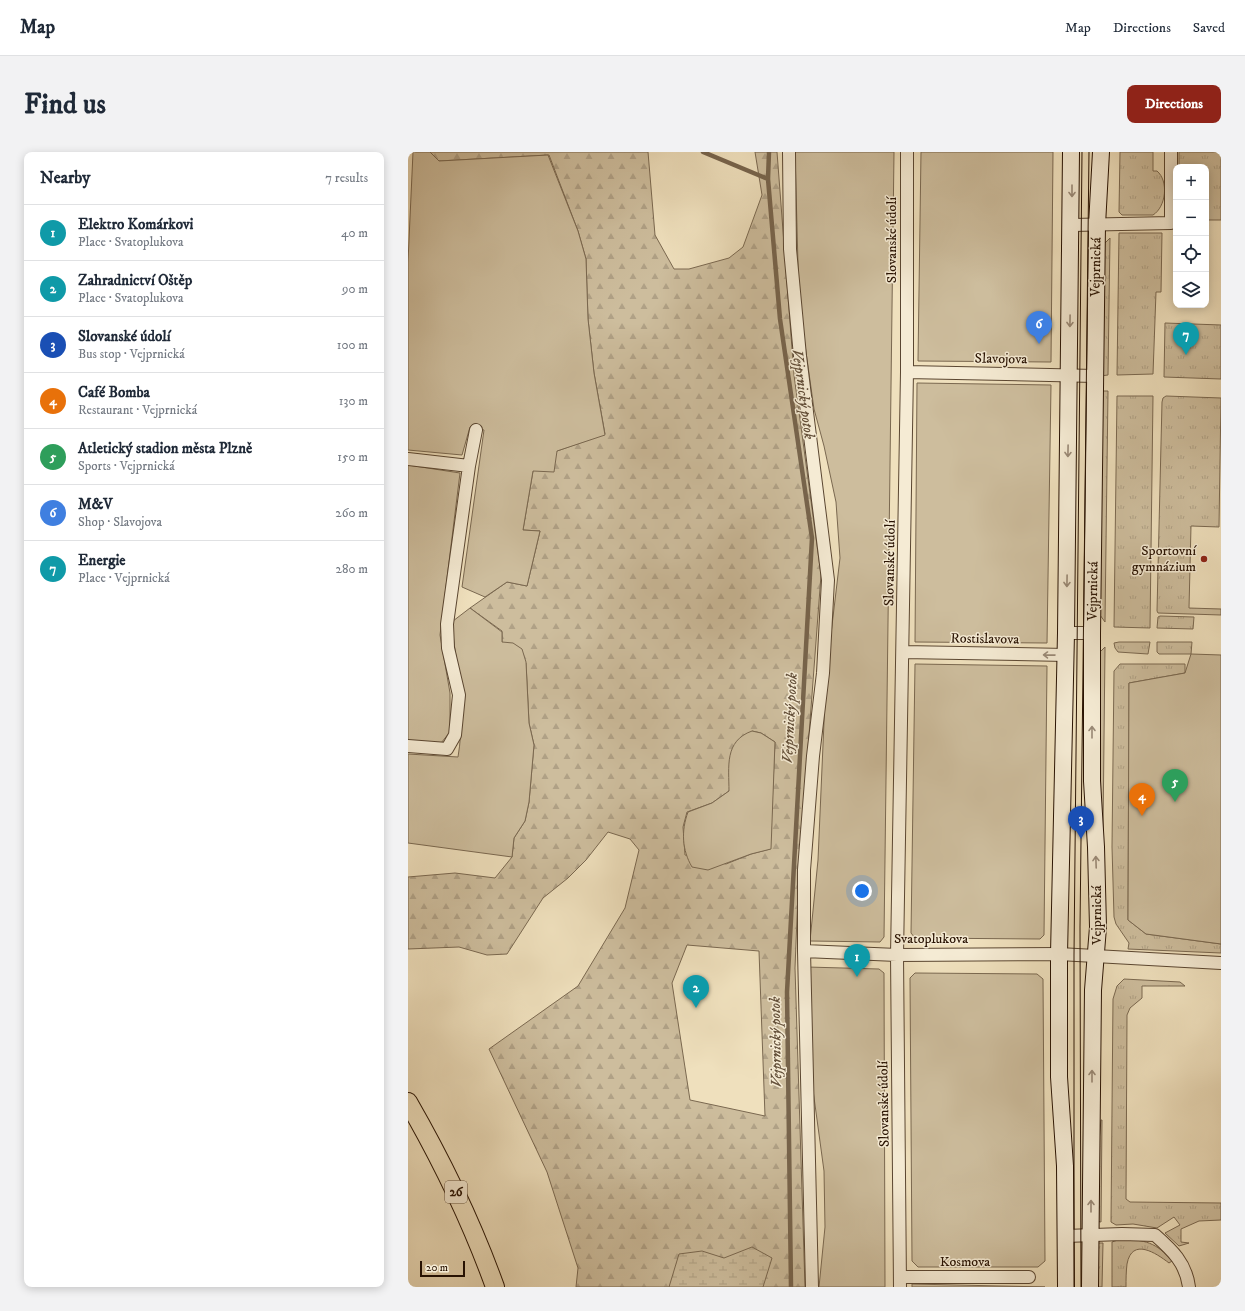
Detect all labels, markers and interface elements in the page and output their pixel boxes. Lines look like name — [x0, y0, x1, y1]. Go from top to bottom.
text: Map — [20, 16, 55, 39]
text: Map — [1065, 19, 1091, 37]
text: Directions — [1113, 19, 1171, 37]
text: Saved — [1193, 19, 1225, 37]
button: Directions — [1127, 85, 1221, 123]
text: Find us — [24, 87, 106, 122]
map controls — [1173, 164, 1209, 308]
button: + — [1173, 164, 1209, 200]
text: Nearby — [40, 167, 90, 189]
text: 7 results — [325, 170, 368, 186]
one-way arrow — [1068, 184, 1075, 197]
street label: Slovanské údolí — [883, 195, 901, 283]
button: − — [1173, 200, 1209, 236]
text: Elektro Komárkovi — [78, 215, 193, 234]
text: 1 — [51, 225, 55, 241]
text: 40 m — [341, 225, 368, 241]
text: Place · Svatoplukova — [78, 234, 184, 250]
button: locate — [1173, 236, 1209, 272]
street label: Vejprnická — [1086, 237, 1106, 298]
text: Zahradnictví Oštěp — [78, 271, 192, 290]
button: layers — [1173, 272, 1209, 308]
text: 2 — [50, 281, 56, 297]
text: 90 m — [342, 281, 368, 297]
text: Place · Svatoplukova — [78, 290, 184, 306]
pin: 6 — [1026, 311, 1052, 344]
one-way arrow — [1066, 314, 1074, 327]
pin: 7 — [1173, 322, 1199, 355]
text: Slovanské údolí — [78, 327, 171, 346]
text: 3 — [51, 337, 55, 353]
text: 100 m — [337, 337, 368, 353]
text: Bus stop · Vejprnická — [78, 346, 185, 362]
water label: Vejprnický potok — [787, 348, 819, 441]
street label: Slavojova — [975, 350, 1028, 368]
text: Café Bomba — [78, 383, 150, 402]
text: 4 — [49, 393, 57, 409]
text: 130 m — [339, 393, 368, 409]
text: Restaurant · Vejprnická — [78, 402, 197, 418]
text: Atletický stadion města Plzně — [78, 439, 252, 458]
one-way arrow — [1064, 444, 1072, 457]
text: 5 — [50, 449, 56, 465]
text: 150 m — [337, 449, 368, 465]
text: Sports · Vejprnická — [78, 458, 175, 474]
text: M&V — [78, 495, 113, 514]
text: 6 — [50, 505, 56, 521]
text: 260 m — [335, 505, 368, 521]
text: Shop · Slavojova — [78, 514, 162, 530]
street label: Slovanské údolí — [880, 518, 900, 606]
place label: Sportovní gymnázium — [1132, 542, 1197, 576]
text: Energie — [78, 551, 126, 570]
marker: Sportovní gymnázium — [1199, 554, 1209, 564]
text: 7 — [50, 561, 56, 577]
text: 280 m — [336, 561, 368, 577]
street label: Vejprnická — [1083, 561, 1103, 622]
text: Place · Vejprnická — [78, 570, 170, 586]
one-way arrow — [1063, 574, 1071, 587]
street label: Rostislavova — [951, 629, 1020, 649]
one-way arrow — [1043, 651, 1056, 659]
water label: Vejprnický potok — [778, 671, 802, 764]
one-way arrow — [1088, 726, 1096, 739]
pin: 5 — [1162, 769, 1188, 802]
pin: 4 — [1129, 783, 1155, 816]
pin: 3 — [1068, 806, 1094, 839]
one-way arrow — [1093, 856, 1100, 869]
your location — [852, 881, 872, 901]
street label: Vejprnická — [1088, 885, 1106, 946]
street label: Svatoplukova — [894, 930, 968, 948]
pin: 1 — [844, 944, 870, 977]
pin: 2 — [683, 975, 709, 1008]
water label: Vejprnický potok — [766, 996, 786, 1088]
street label: Slovanské údolí — [874, 1059, 894, 1147]
one-way arrow — [1088, 1070, 1096, 1083]
road number: 26 — [445, 1181, 467, 1203]
one-way arrow — [1087, 1200, 1095, 1213]
street label: Kosmova — [940, 1253, 990, 1271]
scale bar — [420, 1259, 465, 1278]
text: 20 m — [426, 1261, 448, 1275]

